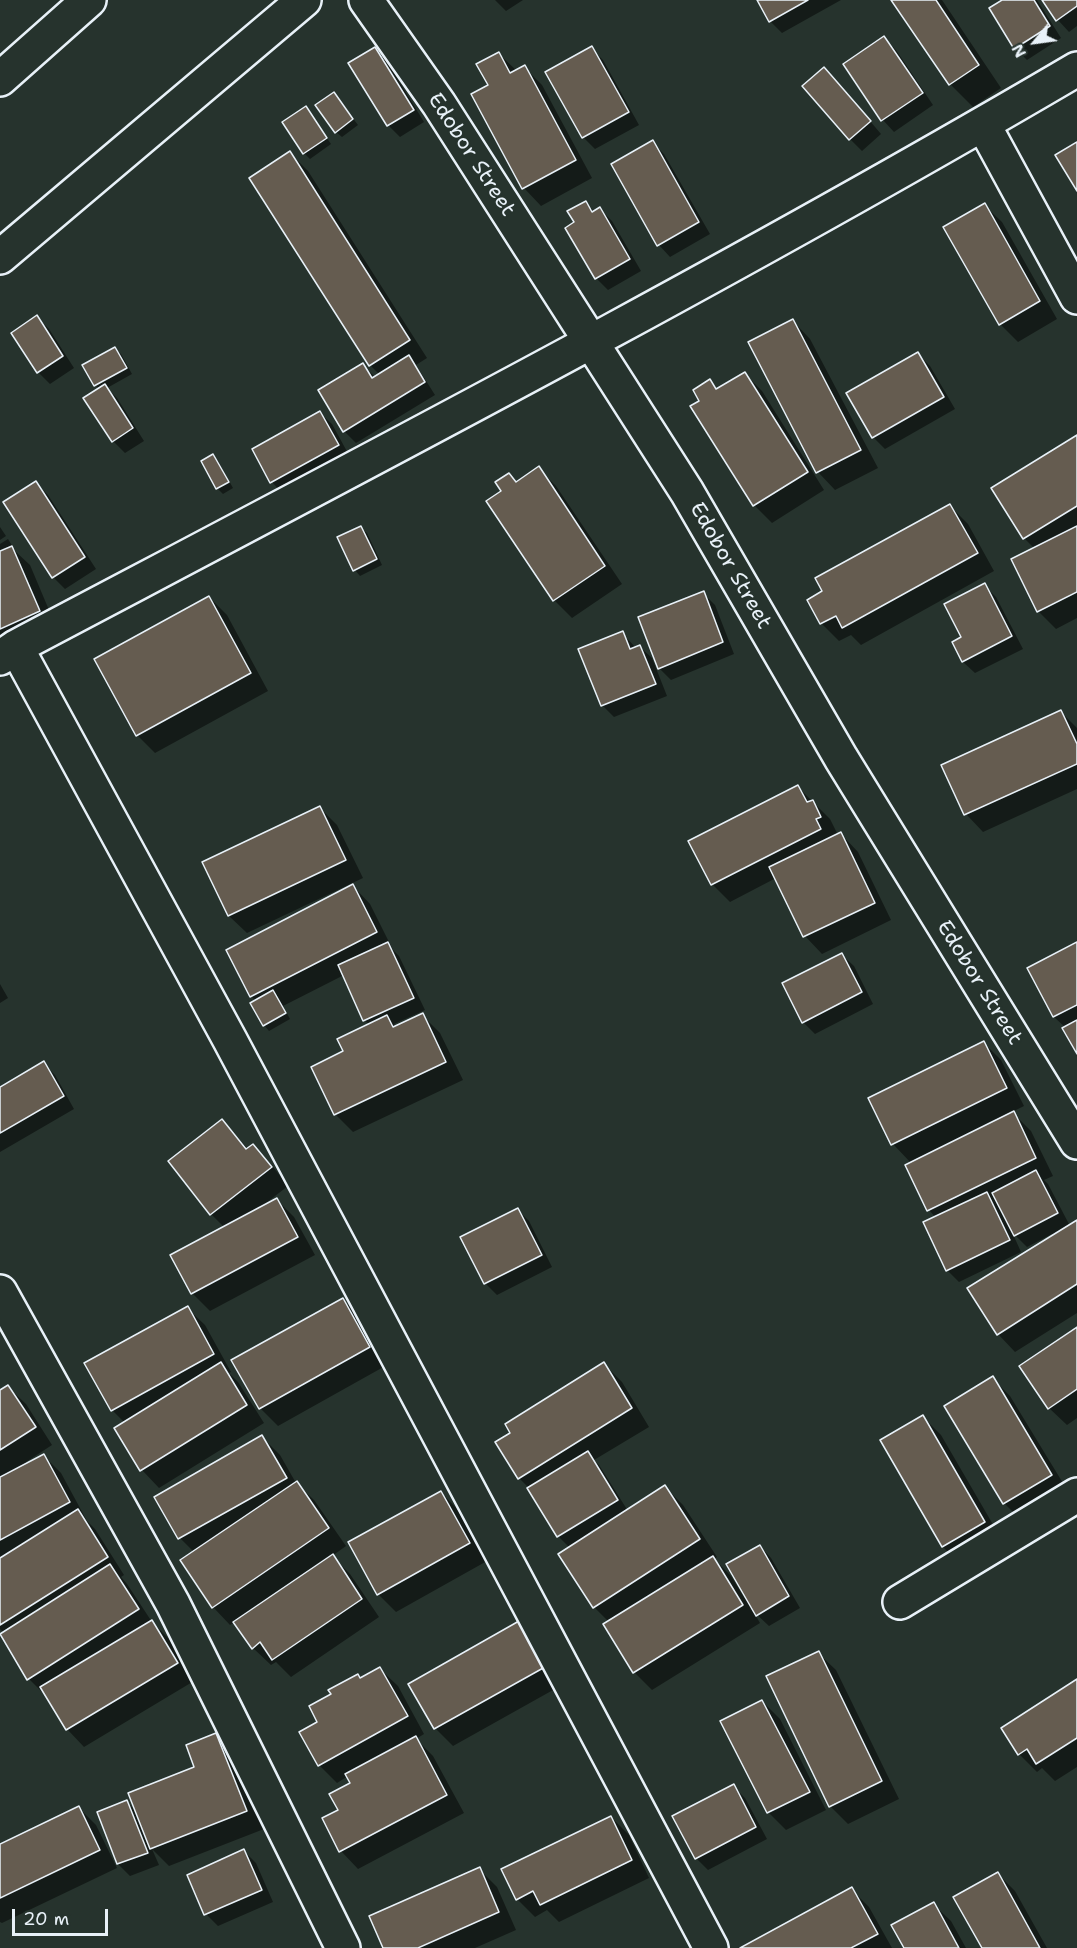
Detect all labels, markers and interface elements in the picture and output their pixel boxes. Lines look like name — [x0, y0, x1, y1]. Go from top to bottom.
north arrow — [1005, 12, 1065, 72]
text: N — [1007, 40, 1031, 62]
street label: Edobor Street — [422, 89, 520, 221]
street label: Edobor Street — [684, 498, 776, 634]
street label: Edobor Street — [931, 916, 1027, 1050]
scale bar — [15, 1897, 111, 1935]
text: 20 m — [23, 1907, 69, 1931]

